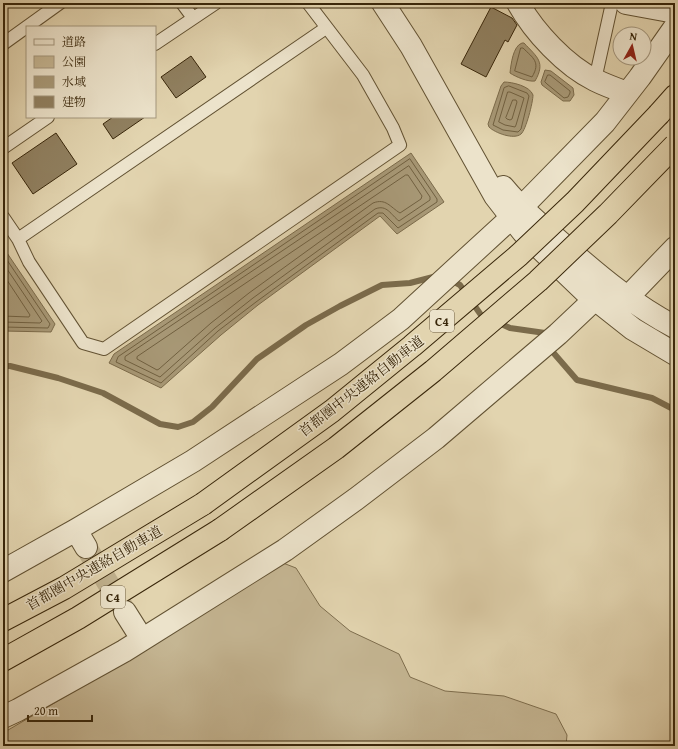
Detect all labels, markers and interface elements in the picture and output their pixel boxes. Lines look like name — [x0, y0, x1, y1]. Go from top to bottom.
legend — [26, 26, 156, 118]
north arrow — [612, 26, 652, 66]
text: N — [629, 28, 639, 45]
text: 道路 — [62, 33, 86, 50]
text: 公園 — [62, 53, 86, 70]
text: 水域 — [62, 73, 86, 90]
text: 建物 — [62, 93, 86, 110]
road number: C4 — [430, 310, 454, 332]
street label: 首都圏中央連絡自動車道 — [294, 331, 428, 441]
street label: 首都圏中央連絡自動車道 — [22, 521, 166, 615]
road number: C4 — [101, 586, 125, 608]
scale bar — [28, 697, 92, 723]
text: 20 m — [34, 702, 58, 719]

